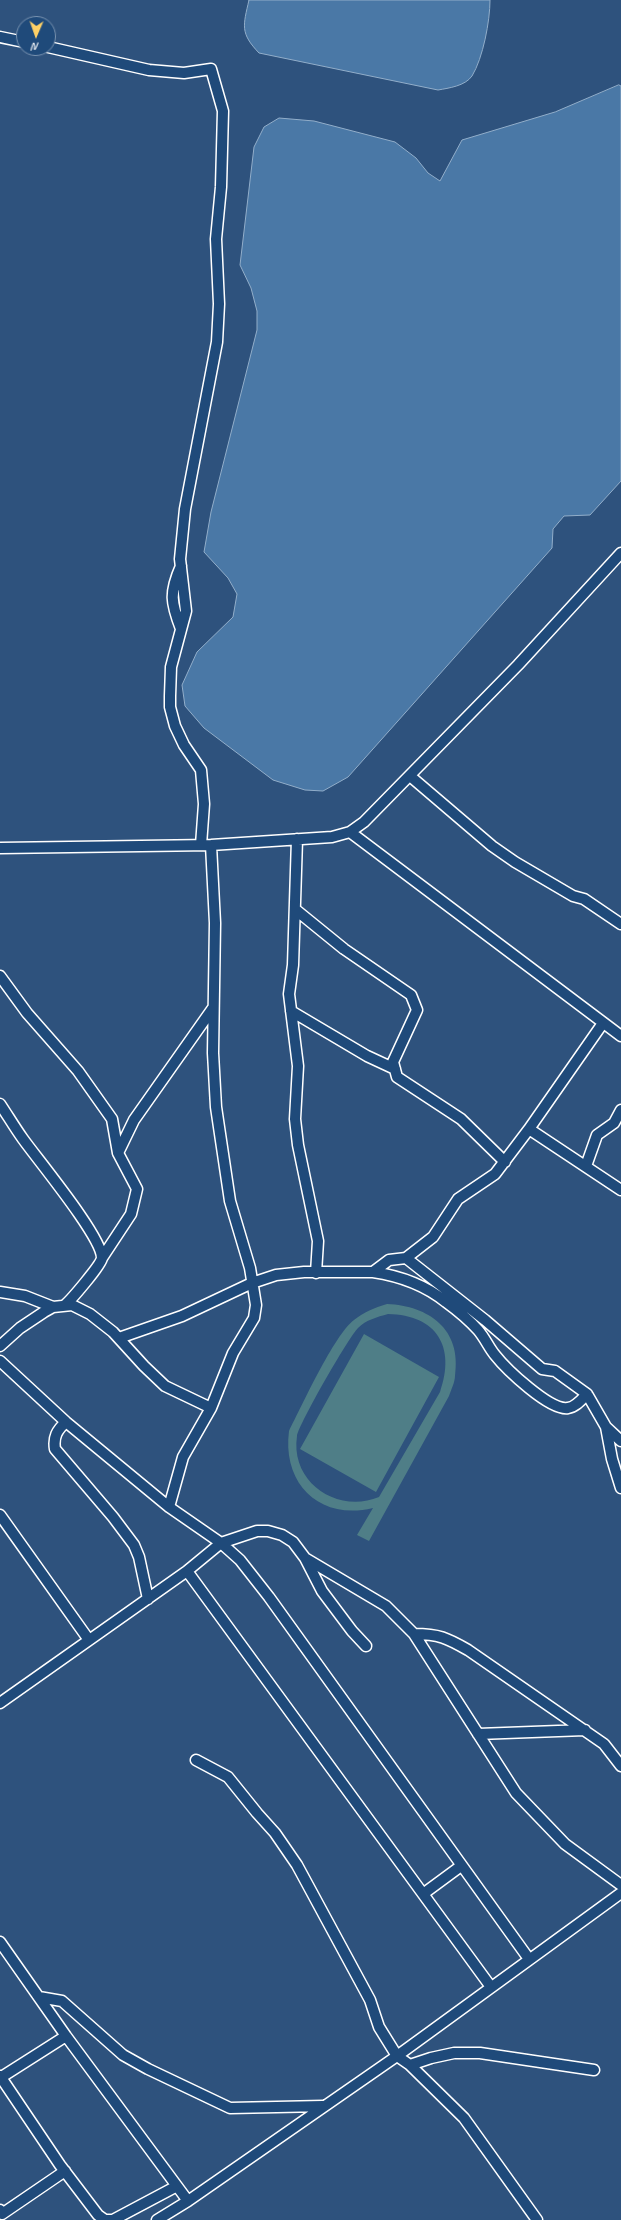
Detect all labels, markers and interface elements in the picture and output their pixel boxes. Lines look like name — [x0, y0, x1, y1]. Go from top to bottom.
north arrow — [16, 16, 56, 56]
text: N — [32, 40, 39, 54]

